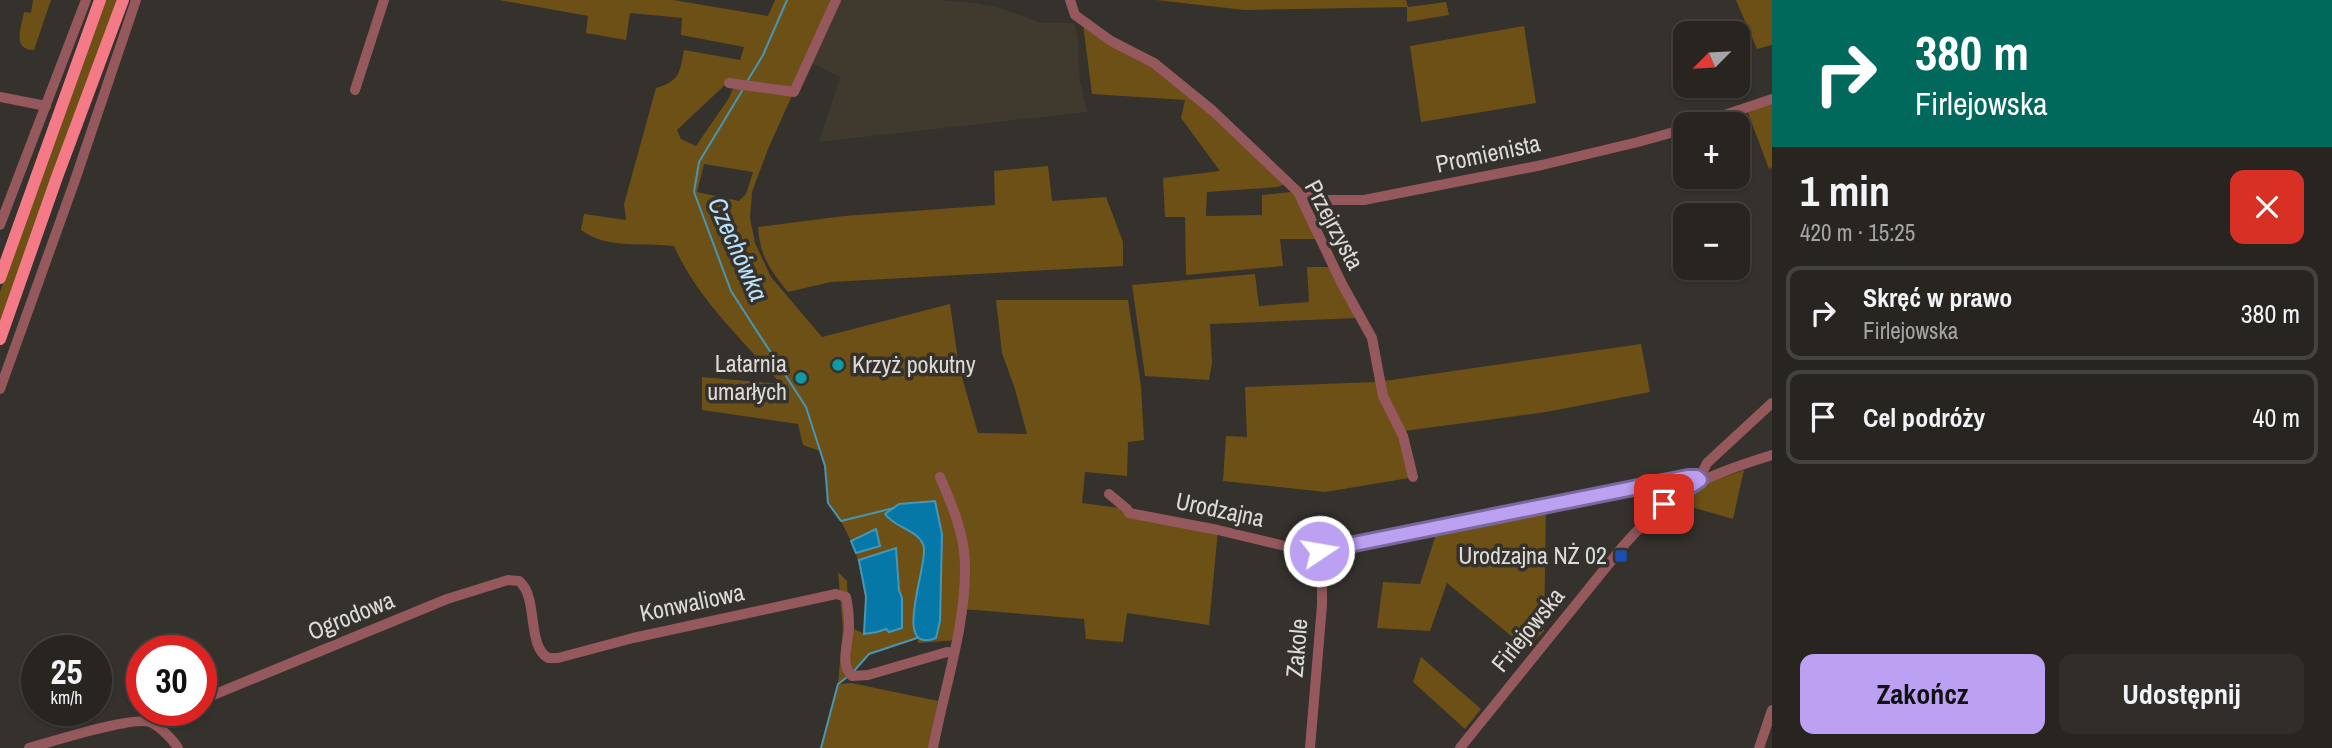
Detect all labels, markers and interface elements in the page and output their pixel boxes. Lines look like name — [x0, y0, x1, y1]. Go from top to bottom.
text: 380 m — [1915, 19, 2029, 85]
north arrow — [1673, 21, 1750, 98]
map controls — [1673, 21, 1750, 280]
icon: right — [1800, 28, 1891, 119]
text: Firlejowska — [1915, 82, 2048, 125]
button: + — [1673, 112, 1750, 189]
street label: Promienista — [1433, 126, 1543, 180]
text: 1 min — [1800, 163, 1890, 219]
button: close — [2230, 170, 2304, 244]
street label: Przejrzysta — [1298, 174, 1372, 275]
water label: Czechówka — [700, 191, 777, 306]
button: − — [1673, 203, 1750, 280]
text: 420 m · 15:25 — [1800, 217, 1915, 248]
text: Skręć w prawo — [1863, 280, 2012, 315]
icon: right — [1804, 294, 1842, 332]
text: 380 m — [2241, 296, 2300, 331]
text: Firlejowska — [1863, 315, 1958, 346]
place label: Latarnia umarłych — [707, 347, 787, 407]
place label: Krzyż pokutny — [852, 348, 976, 380]
marker: Krzyż pokutny — [830, 357, 846, 373]
marker: Latarnia umarłych — [793, 370, 809, 386]
icon: arrive — [1804, 398, 1842, 436]
text: Cel podróży — [1863, 400, 1985, 435]
text: 40 m — [2253, 400, 2300, 435]
pin — [1634, 474, 1694, 534]
street label: Urodzajna — [1173, 484, 1267, 534]
icon: arrive — [1645, 485, 1683, 523]
position arrow — [1282, 514, 1356, 588]
place label: Urodzajna NŻ 02 — [1458, 539, 1607, 571]
marker: Urodzajna NŻ 02 — [1613, 548, 1629, 564]
street label: Konwaliowa — [637, 575, 747, 629]
street label: Firlejowska — [1483, 581, 1571, 678]
street label: Ogrodowa — [303, 583, 399, 647]
street label: Zakole — [1277, 617, 1315, 679]
speed limit sign: 30 — [126, 635, 217, 726]
text: 25 — [51, 648, 82, 695]
button: Zakończ — [1800, 654, 2045, 734]
button: Udostępnij — [2059, 654, 2304, 734]
text: km/h — [51, 685, 83, 710]

